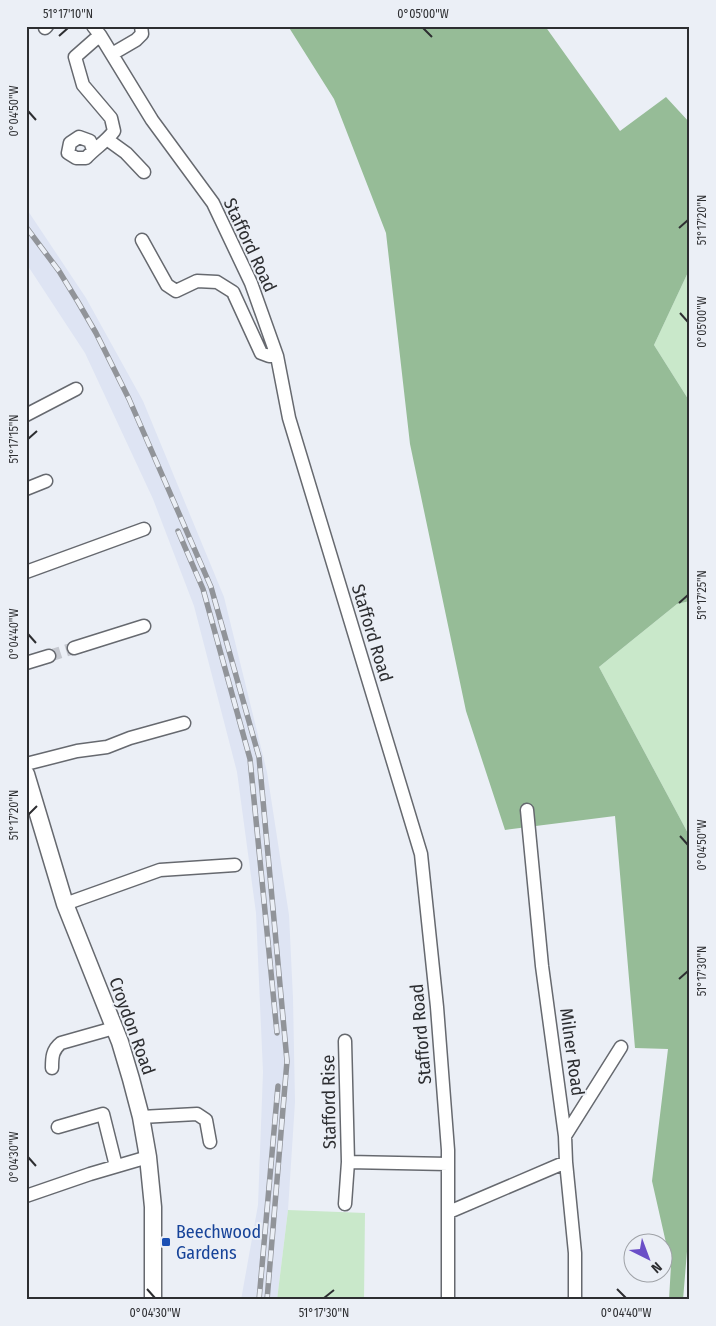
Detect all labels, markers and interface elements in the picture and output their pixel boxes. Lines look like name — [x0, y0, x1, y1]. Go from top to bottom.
text: 51°17'10"N — [43, 7, 93, 21]
text: 0°05'00"W — [397, 7, 449, 21]
text: 0°04'50"W — [7, 86, 21, 136]
street label: Stafford Road — [219, 195, 281, 295]
text: 51°17'20"N — [695, 195, 709, 245]
text: 0°05'00"W — [695, 296, 709, 348]
text: 51°17'15"N — [7, 415, 21, 463]
text: 51°17'25"N — [695, 570, 709, 620]
street label: Stafford Road — [347, 582, 397, 684]
text: 0°04'40"W — [7, 609, 21, 659]
text: 51°17'20"N — [7, 790, 21, 840]
text: 0°04'50"W — [695, 820, 709, 870]
text: 51°17'30"N — [695, 946, 709, 996]
street label: Croydon Road — [104, 974, 160, 1078]
street label: Stafford Road — [406, 983, 436, 1085]
street label: Milner Road — [555, 1007, 589, 1097]
street label: Stafford Rise — [317, 1055, 341, 1149]
text: 0°04'30"W — [7, 1132, 21, 1182]
place label: Beechwood Gardens — [176, 1221, 261, 1264]
north arrow — [624, 1234, 674, 1284]
marker: Beechwood Gardens — [160, 1236, 172, 1248]
text: N — [648, 1258, 665, 1276]
text: 0°04'30"W — [130, 1306, 180, 1320]
text: 51°17'30"N — [299, 1306, 349, 1320]
text: 0°04'40"W — [601, 1306, 651, 1320]

